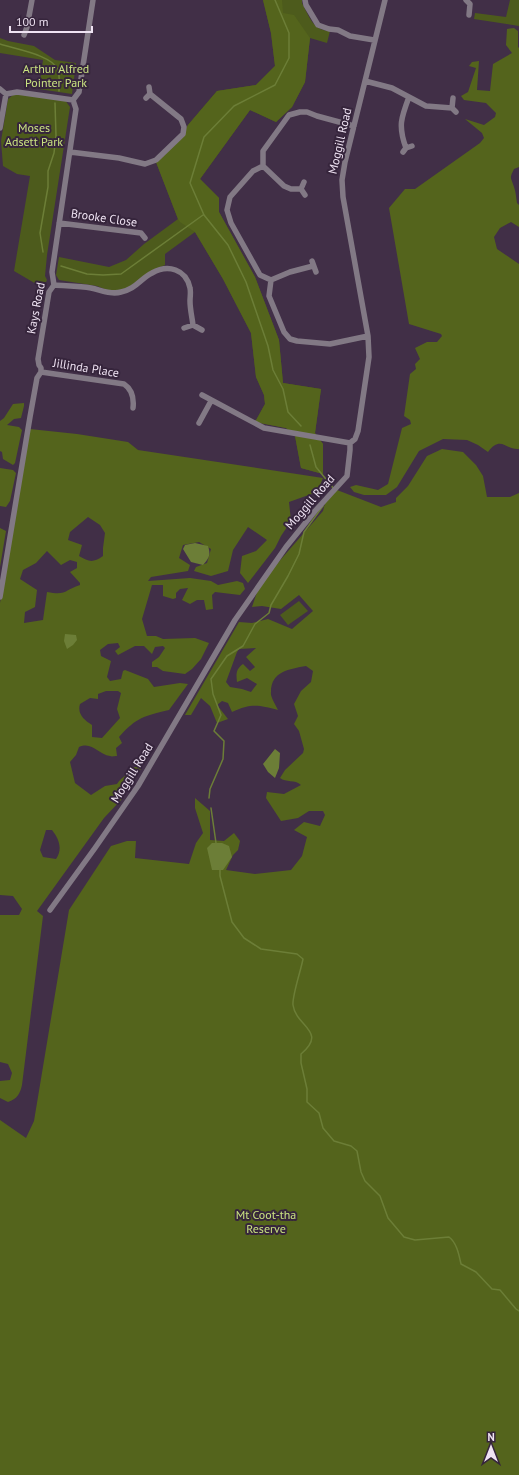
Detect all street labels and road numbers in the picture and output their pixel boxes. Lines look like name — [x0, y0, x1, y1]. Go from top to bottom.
street label: Moggill Road — [325, 106, 354, 176]
street label: Brooke Close — [70, 205, 138, 230]
street label: Kays Road — [23, 281, 48, 335]
street label: Jillinda Place — [51, 355, 120, 380]
street label: Moggill Road — [282, 471, 337, 532]
street label: Moggill Road — [107, 740, 156, 805]

